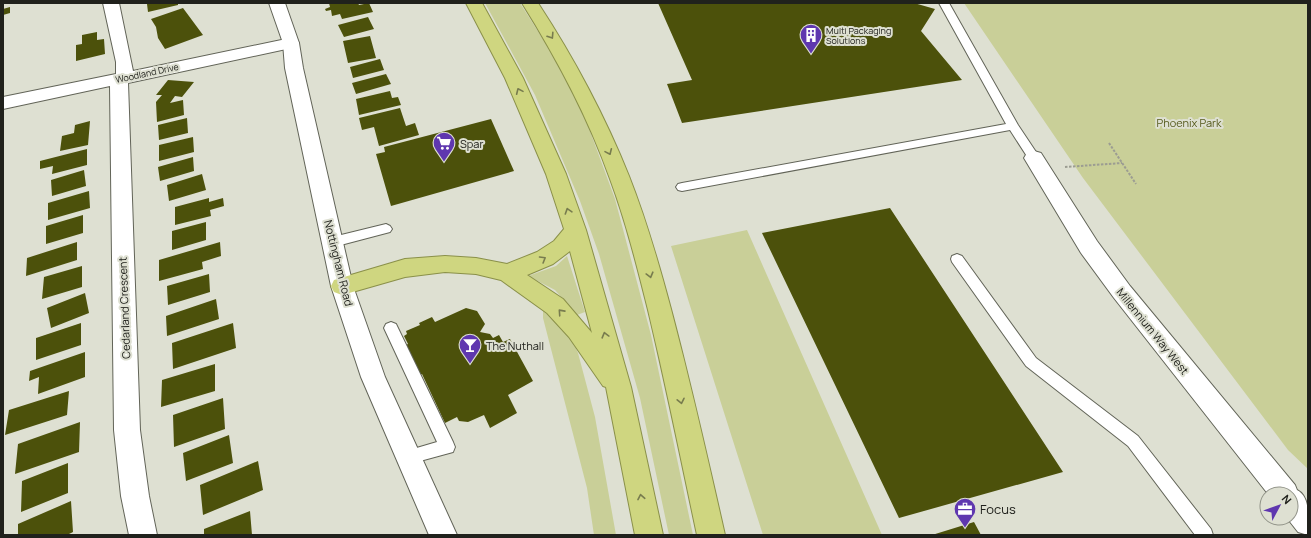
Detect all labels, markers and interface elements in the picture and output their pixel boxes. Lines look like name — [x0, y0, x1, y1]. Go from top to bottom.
building icon: Multi Packaging Solutions — [798, 22, 824, 55]
place label: Multi Packaging Solutions — [826, 24, 891, 47]
one-way arrow — [546, 32, 554, 39]
street label: Woodland Drive — [114, 60, 180, 86]
one-way arrow — [516, 87, 524, 95]
park label: Phoenix Park — [1157, 115, 1222, 130]
supermarket icon: Spar — [431, 130, 457, 163]
place label: Spar — [460, 136, 483, 151]
one-way arrow — [604, 147, 612, 155]
one-way arrow — [564, 207, 573, 214]
street label: Nottingham Road — [321, 218, 357, 308]
street label: Cedarland Crescent — [115, 257, 133, 359]
one-way arrow — [539, 257, 546, 264]
one-way arrow — [645, 271, 654, 278]
street label: Millennium Way West — [1114, 285, 1192, 377]
one-way arrow — [558, 309, 565, 317]
bar icon: The Nuthall — [457, 332, 483, 365]
one-way arrow — [601, 332, 610, 339]
place label: The Nuthall — [486, 338, 544, 353]
one-way arrow — [677, 398, 685, 404]
north arrow — [1259, 486, 1299, 526]
text: N — [1279, 491, 1295, 507]
one-way arrow — [637, 494, 646, 500]
office icon: Focus — [952, 496, 978, 529]
place label: Focus — [980, 500, 1016, 518]

